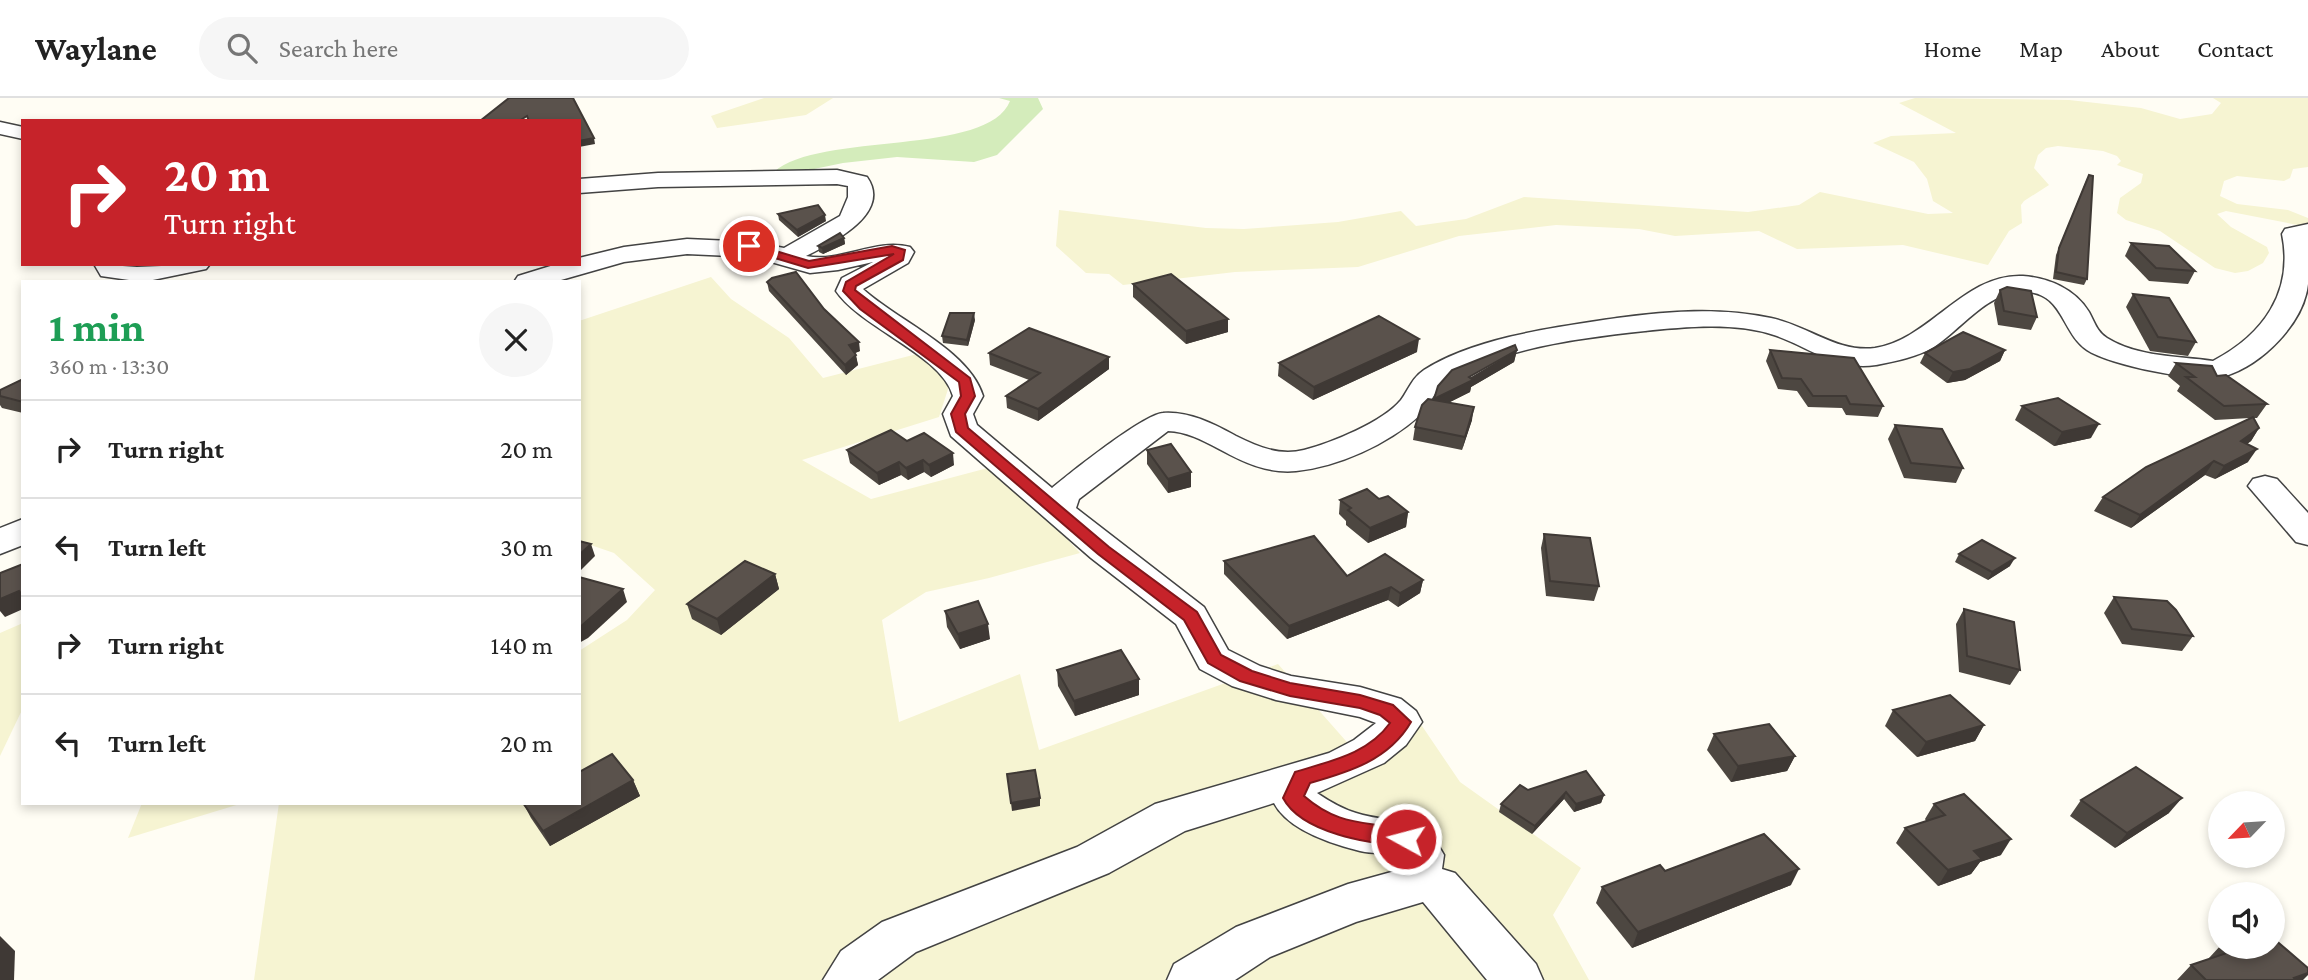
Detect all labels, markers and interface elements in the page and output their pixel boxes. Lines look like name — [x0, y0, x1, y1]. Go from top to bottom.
search box — [199, 17, 689, 80]
icon: search — [223, 29, 261, 67]
text: Waylane — [35, 30, 157, 67]
text: Search here — [279, 34, 398, 63]
text: Home — [1924, 35, 1981, 62]
text: Map — [2019, 35, 2063, 62]
text: About — [2101, 35, 2159, 62]
text: Contact — [2197, 35, 2273, 62]
icon: right — [49, 147, 140, 238]
text: 20 m — [164, 147, 270, 202]
text: Turn right — [164, 205, 296, 241]
pin — [719, 216, 779, 276]
icon: arrive — [730, 227, 768, 265]
text: 1 min — [49, 303, 145, 350]
button: close — [479, 303, 553, 377]
text: 360 m · 13:30 — [49, 353, 169, 379]
icon: right — [49, 430, 87, 468]
text: Turn right — [108, 435, 224, 464]
text: 20 m — [500, 435, 553, 464]
icon: left — [49, 528, 87, 566]
text: Turn left — [108, 533, 206, 562]
text: 30 m — [500, 533, 553, 562]
icon: right — [49, 626, 87, 664]
text: Turn right — [108, 631, 224, 660]
text: 140 m — [491, 631, 553, 660]
icon: left — [49, 724, 87, 762]
text: Turn left — [108, 729, 206, 758]
text: 20 m — [500, 729, 553, 758]
north arrow — [2208, 791, 2286, 868]
map controls — [2208, 791, 2285, 959]
position arrow — [1369, 802, 1443, 876]
button: sound — [2208, 882, 2285, 959]

